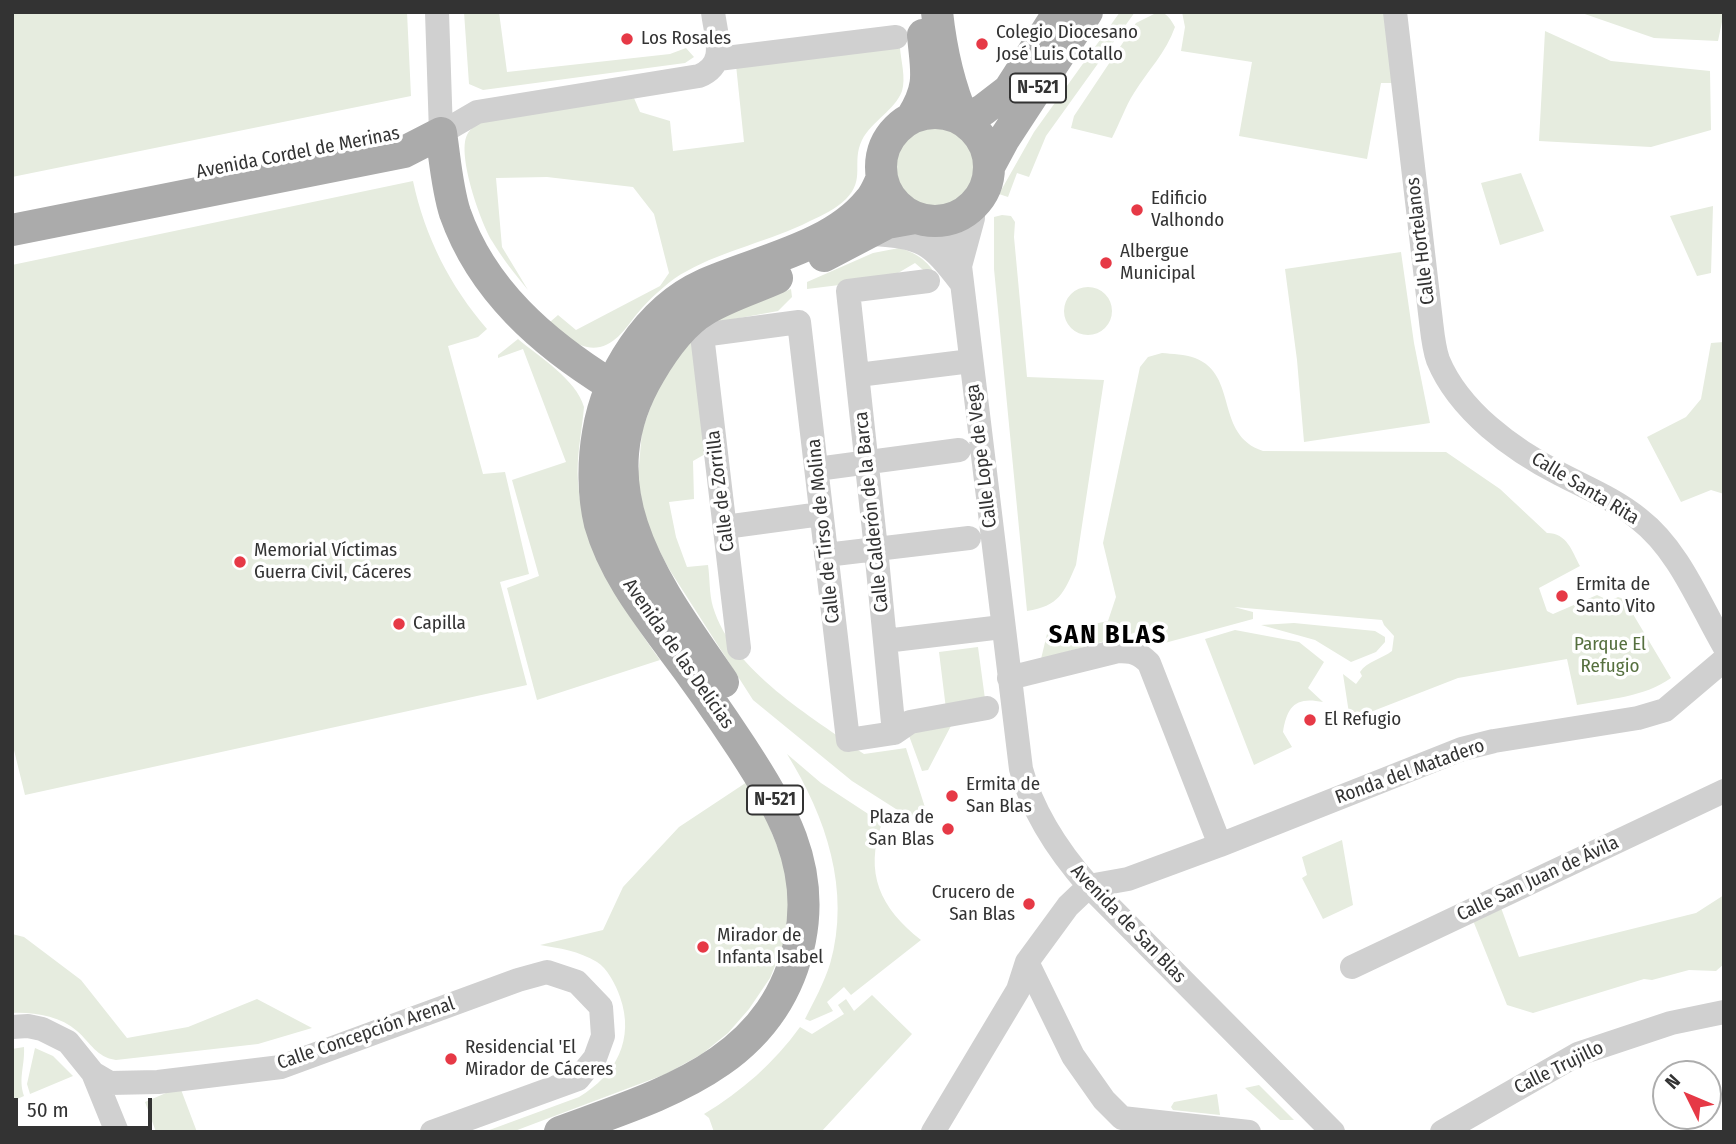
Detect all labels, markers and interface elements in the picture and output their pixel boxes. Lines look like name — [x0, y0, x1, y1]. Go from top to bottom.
place label: Colegio Diocesano José Luis Cotallo — [996, 22, 1138, 66]
place label: Los Rosales — [641, 28, 731, 50]
marker: Los Rosales — [619, 31, 635, 47]
marker: Colegio Diocesano José Luis Cotallo — [974, 36, 990, 52]
road number: N-521 — [1010, 74, 1066, 102]
street label: Avenida Cordel de Merinas — [194, 122, 402, 184]
street label: Calle Hortelanos — [1402, 176, 1440, 306]
place label: Edificio Valhondo — [1151, 188, 1224, 232]
marker: Edificio Valhondo — [1129, 202, 1145, 218]
place label: Albergue Municipal — [1120, 241, 1195, 285]
marker: Albergue Municipal — [1098, 255, 1114, 271]
street label: Calle Lope de Vega — [962, 383, 1002, 529]
street label: Calle Calderón de la Barca — [850, 410, 894, 614]
street label: Calle de Zorrilla — [702, 429, 740, 553]
street label: Calle de Tirso de Molina — [803, 438, 845, 624]
street label: Calle Santa Rita — [1527, 448, 1643, 530]
place label: Memorial Víctimas Guerra Civil, Cáceres — [254, 540, 411, 584]
marker: Memorial Víctimas Guerra Civil, Cáceres — [232, 554, 248, 570]
place label: Ermita de Santo Vito — [1576, 574, 1656, 618]
street label: Avenida de las Delicias — [618, 575, 738, 733]
marker: Ermita de Santo Vito — [1554, 588, 1570, 604]
place label: Capilla — [413, 613, 466, 635]
marker: Capilla — [391, 616, 407, 632]
district label: SAN BLAS — [1050, 620, 1166, 652]
park label: Parque El Refugio — [1574, 634, 1646, 678]
place label: El Refugio — [1324, 709, 1401, 731]
marker: El Refugio — [1302, 712, 1318, 728]
street label: Ronda del Matadero — [1332, 734, 1488, 810]
place label: Ermita de San Blas — [966, 774, 1040, 818]
road number: N-521 — [747, 786, 803, 814]
marker: Ermita de San Blas — [944, 788, 960, 804]
place label: Plaza de San Blas — [868, 807, 934, 851]
marker: Plaza de San Blas — [940, 821, 956, 837]
street label: Calle San Juan de Ávila — [1453, 831, 1623, 927]
street label: Avenida de San Blas — [1065, 860, 1191, 988]
place label: Crucero de San Blas — [932, 882, 1015, 926]
marker: Crucero de San Blas — [1021, 896, 1037, 912]
place label: Mirador de Infanta Isabel — [717, 925, 823, 969]
marker: Mirador de Infanta Isabel — [695, 939, 711, 955]
street label: Calle Concepción Arenal — [274, 993, 458, 1075]
place label: Residencial 'El Mirador de Cáceres — [465, 1037, 613, 1081]
street label: Calle Trujillo — [1511, 1037, 1607, 1099]
marker: Residencial 'El Mirador de Cáceres — [443, 1051, 459, 1067]
north arrow — [1652, 1060, 1722, 1130]
text: N — [1660, 1070, 1685, 1094]
scale bar — [18, 1084, 156, 1128]
text: 50 m — [27, 1097, 69, 1123]

